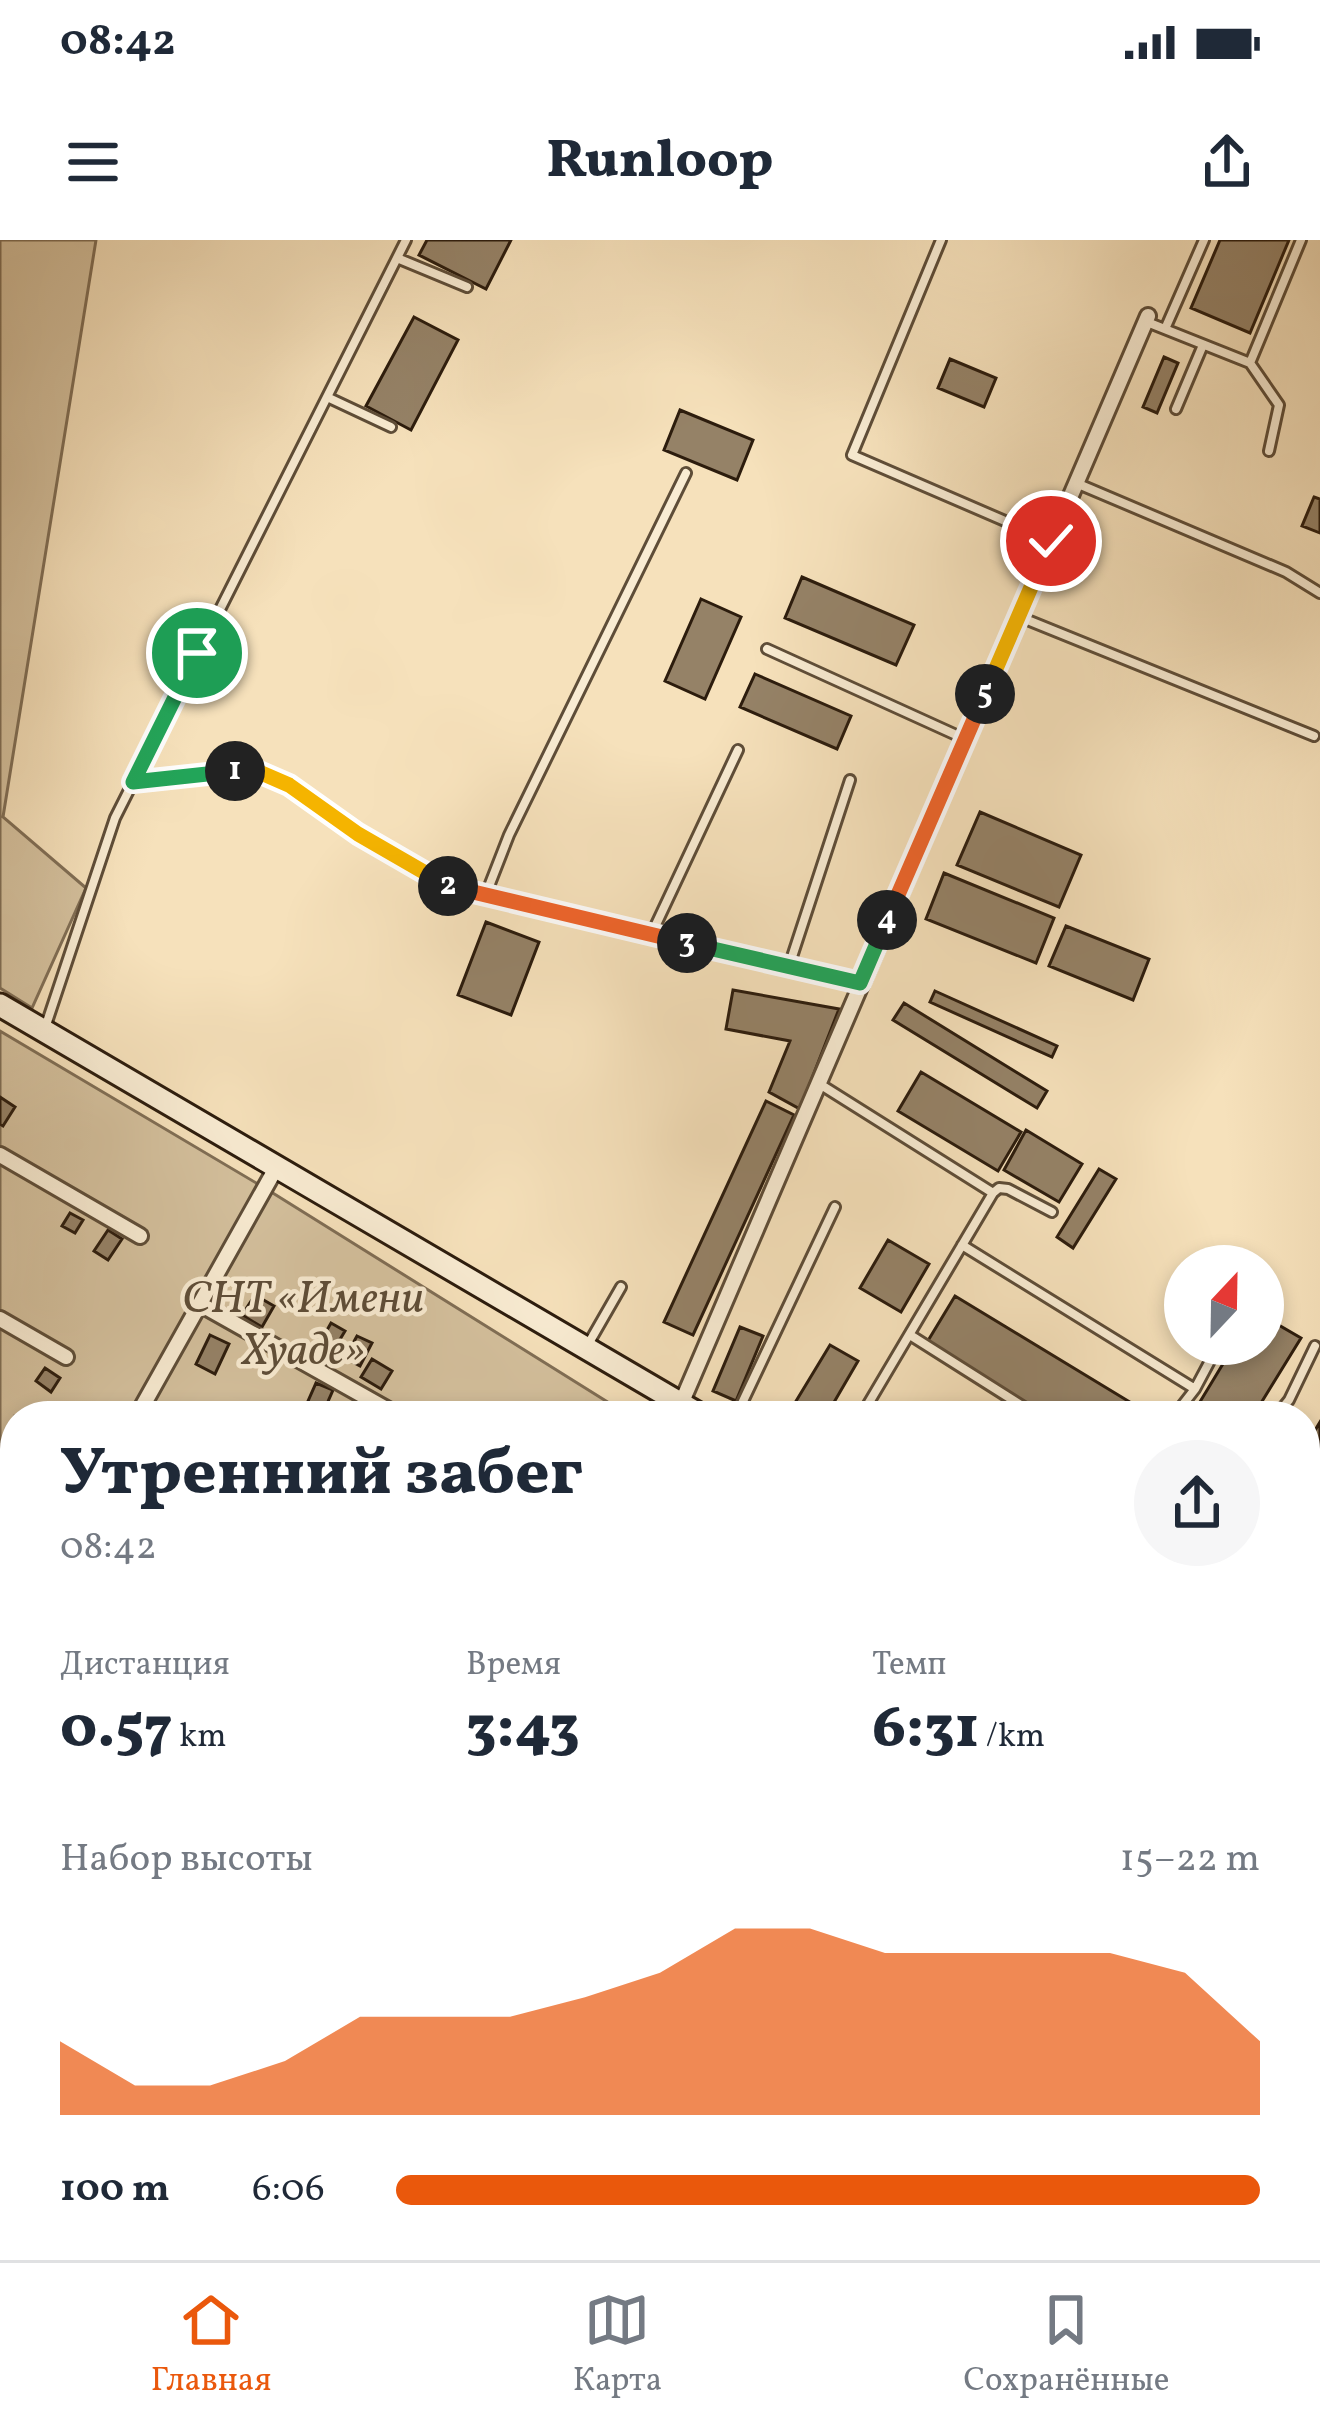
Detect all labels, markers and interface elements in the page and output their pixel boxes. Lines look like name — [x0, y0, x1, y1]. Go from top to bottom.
text: 08:42 — [60, 11, 176, 74]
text: Runloop — [547, 125, 773, 200]
icon: menu — [60, 129, 126, 195]
icon: share — [1194, 129, 1260, 195]
pin — [1000, 490, 1102, 592]
icon: check — [1018, 508, 1084, 574]
pin — [146, 602, 248, 704]
icon: arrive — [164, 620, 230, 686]
pin: 5 — [955, 664, 1015, 724]
text: 5 — [977, 671, 993, 717]
pin: 1 — [205, 741, 265, 801]
text: 1 — [228, 748, 242, 794]
pin: 2 — [418, 856, 478, 916]
text: 2 — [439, 863, 457, 909]
pin: 4 — [857, 890, 917, 950]
text: 4 — [877, 897, 897, 943]
pin: 3 — [657, 913, 717, 973]
text: 3 — [679, 920, 695, 966]
north arrow — [1164, 1245, 1284, 1365]
map controls — [1164, 1245, 1284, 1365]
park label: СНТ «Имени Хуаде» — [182, 1269, 424, 1384]
text: Утренний забег — [60, 1430, 583, 1522]
button: share — [1134, 1440, 1260, 1566]
text: 08:42 — [60, 1521, 157, 1575]
text: Дистанция — [60, 1643, 230, 1689]
text: Время — [466, 1643, 561, 1689]
text: Темп — [872, 1643, 946, 1689]
text: 0.57 — [60, 1689, 173, 1772]
text: 3:43 — [466, 1689, 580, 1772]
text: 6:31 — [872, 1689, 979, 1772]
text: km — [173, 1715, 226, 1761]
text: /km — [979, 1715, 1045, 1761]
text: Набор высоты — [60, 1833, 313, 1887]
text: 15–22 m — [1120, 1833, 1260, 1887]
text: 100 m — [60, 2163, 170, 2217]
text: 6:06 — [252, 2163, 325, 2217]
tab: Главная — [151, 2287, 271, 2405]
tab: Карта — [573, 2287, 662, 2405]
tab: Сохранённые — [963, 2287, 1169, 2405]

